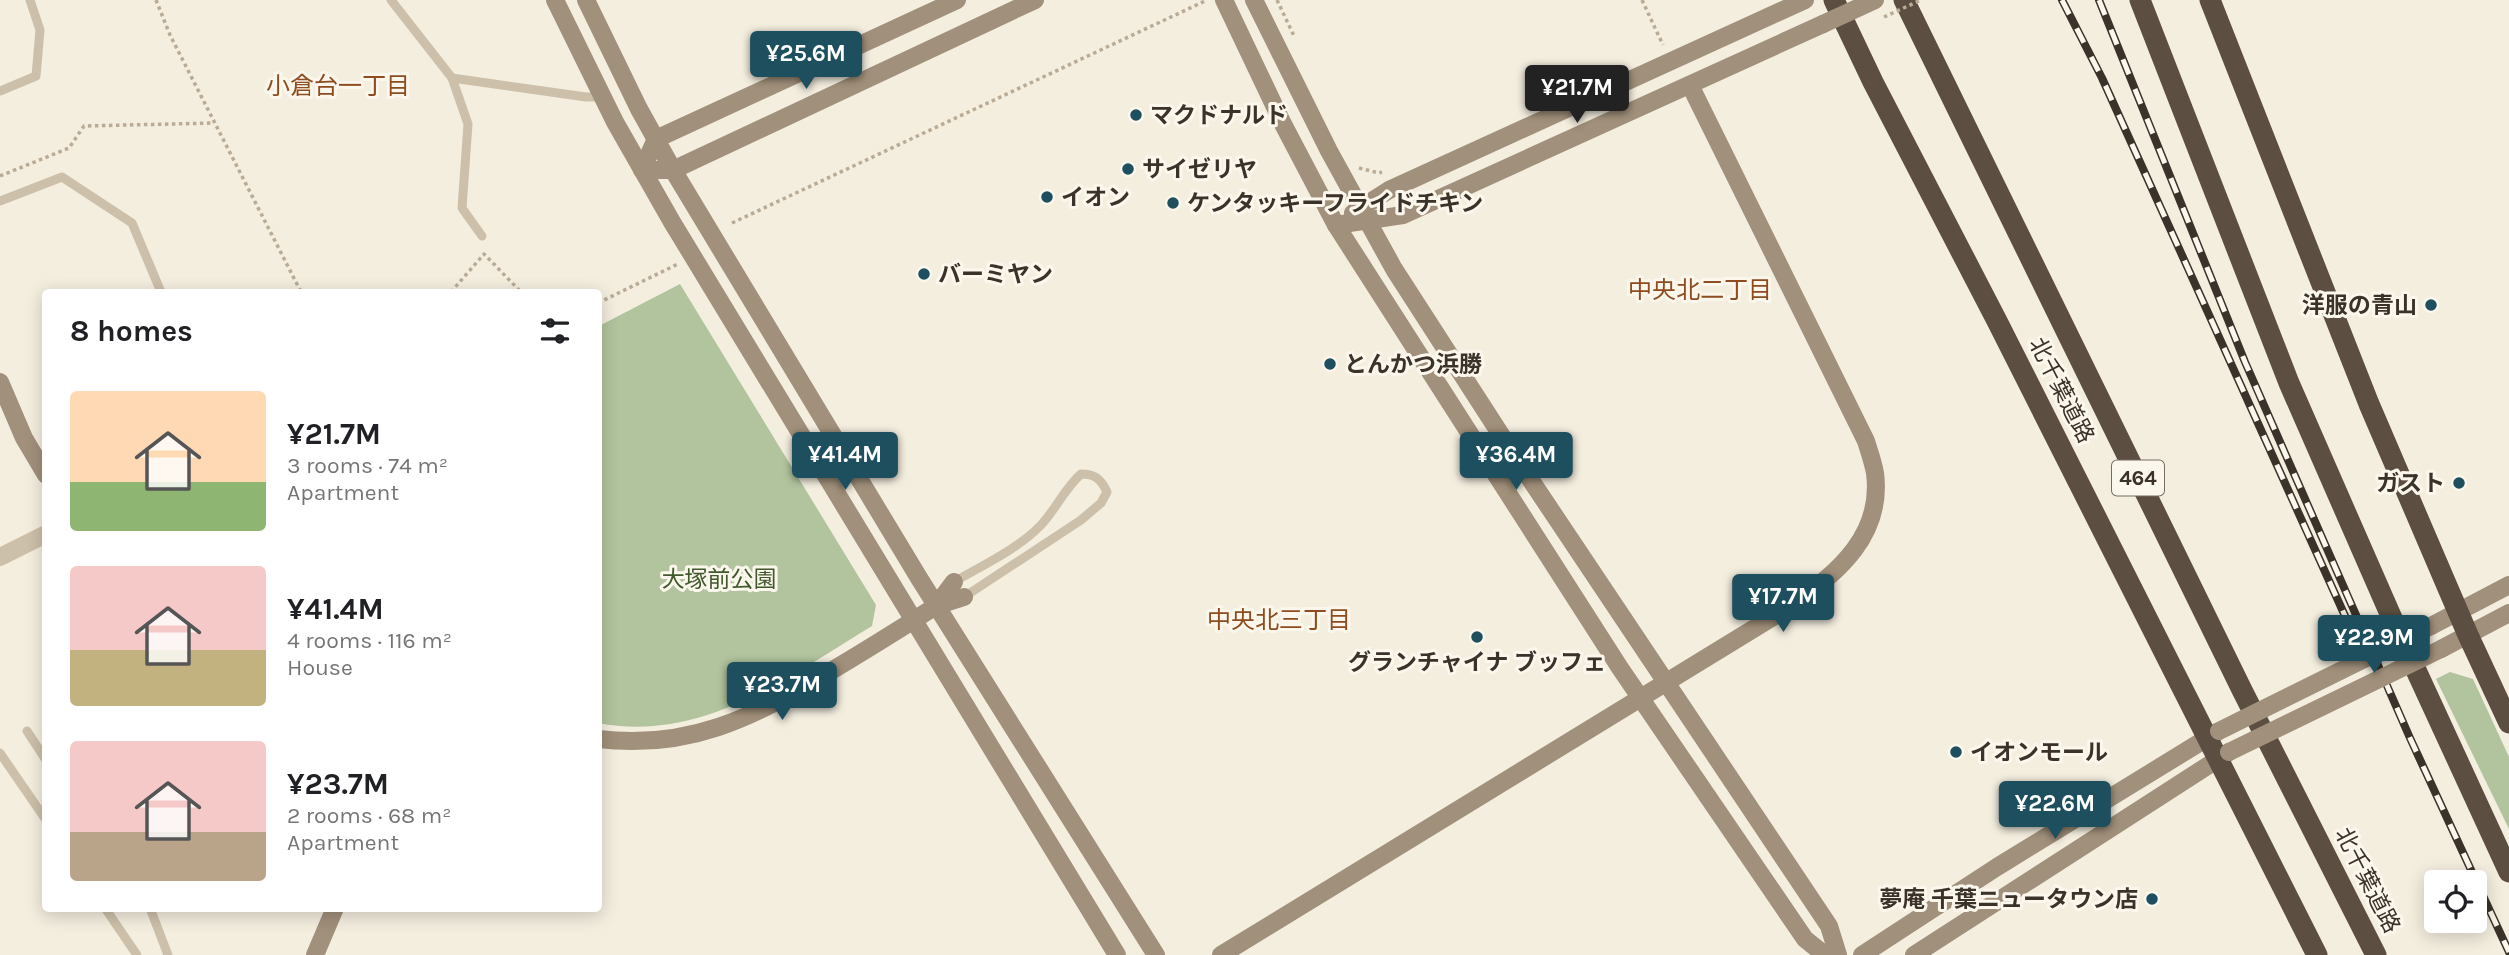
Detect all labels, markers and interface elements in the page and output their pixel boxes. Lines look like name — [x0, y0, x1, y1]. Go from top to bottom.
pin: ¥25.6M — [749, 32, 863, 91]
text: ¥25.6M — [766, 40, 846, 67]
pin: ¥21.7M — [1520, 66, 1634, 125]
district label: 小倉台一丁目 — [266, 72, 410, 100]
text: ¥21.7M — [1541, 74, 1613, 101]
place label: マクドナルド — [1150, 102, 1288, 129]
marker: マクドナルド — [1128, 107, 1144, 123]
place label: サイゼリヤ — [1142, 156, 1257, 183]
marker: サイゼリヤ — [1120, 161, 1136, 177]
place label: イオン — [1061, 184, 1130, 211]
marker: イオン — [1039, 189, 1055, 205]
place label: ケンタッキーフライドチキン — [1187, 190, 1483, 217]
marker: ケンタッキーフライドチキン — [1165, 195, 1181, 211]
place label: バーミヤン — [938, 261, 1053, 288]
marker: バーミヤン — [916, 266, 932, 282]
district label: 中央北二丁目 — [1628, 276, 1772, 304]
place label: 洋服の青山 — [2302, 292, 2417, 319]
marker: 洋服の青山 — [2423, 297, 2439, 313]
icon: filters — [536, 312, 574, 350]
text: 8 homes — [70, 313, 193, 349]
street label: 北千葉道路 — [2023, 333, 2100, 448]
place label: とんかつ浜勝 — [1344, 351, 1482, 378]
marker: とんかつ浜勝 — [1322, 356, 1338, 372]
text: ¥21.7M — [287, 416, 381, 452]
icon: home — [126, 419, 210, 503]
pin: ¥41.4M — [788, 433, 902, 492]
pin: ¥36.4M — [1459, 433, 1573, 492]
text: ¥41.4M — [808, 441, 882, 468]
text: ¥36.4M — [1476, 441, 1556, 468]
text: 3 rooms · 74 m² — [287, 452, 448, 479]
road number: 464 — [2112, 461, 2164, 496]
place label: ガスト — [2376, 470, 2445, 497]
marker: ガスト — [2451, 475, 2467, 491]
text: Apartment — [287, 479, 399, 506]
park label: 大塚前公園 — [662, 566, 777, 593]
pin: ¥17.7M — [1726, 574, 1840, 634]
text: ¥17.7M — [1748, 583, 1818, 610]
text: ¥41.4M — [287, 591, 384, 627]
icon: home — [126, 594, 210, 678]
district label: 中央北三丁目 — [1207, 606, 1351, 634]
pin: ¥22.9M — [2317, 616, 2431, 675]
text: ¥22.9M — [2334, 624, 2414, 651]
text: 4 rooms · 116 m² — [287, 627, 452, 654]
marker: グランチャイナ ブッフェ — [1469, 629, 1485, 645]
place label: グランチャイナ ブッフェ — [1348, 649, 1606, 676]
text: House — [287, 654, 353, 681]
pin: ¥23.7M — [725, 662, 839, 722]
text: ¥23.7M — [743, 671, 821, 698]
place label: イオンモール — [1970, 739, 2108, 766]
marker: イオンモール — [1948, 744, 1964, 760]
text: ¥23.7M — [287, 766, 389, 802]
icon: home — [126, 769, 210, 853]
pin: ¥22.6M — [1998, 782, 2112, 841]
text: ¥22.6M — [2015, 790, 2095, 817]
text: 2 rooms · 68 m² — [287, 802, 451, 829]
street label: 北千葉道路 — [2329, 823, 2406, 938]
text: Apartment — [287, 829, 399, 856]
map controls — [2424, 870, 2487, 933]
button: locate — [2424, 870, 2487, 933]
place label: 夢庵 千葉ニュータウン店 — [1879, 886, 2138, 913]
marker: 夢庵 千葉ニュータウン店 — [2144, 891, 2160, 907]

